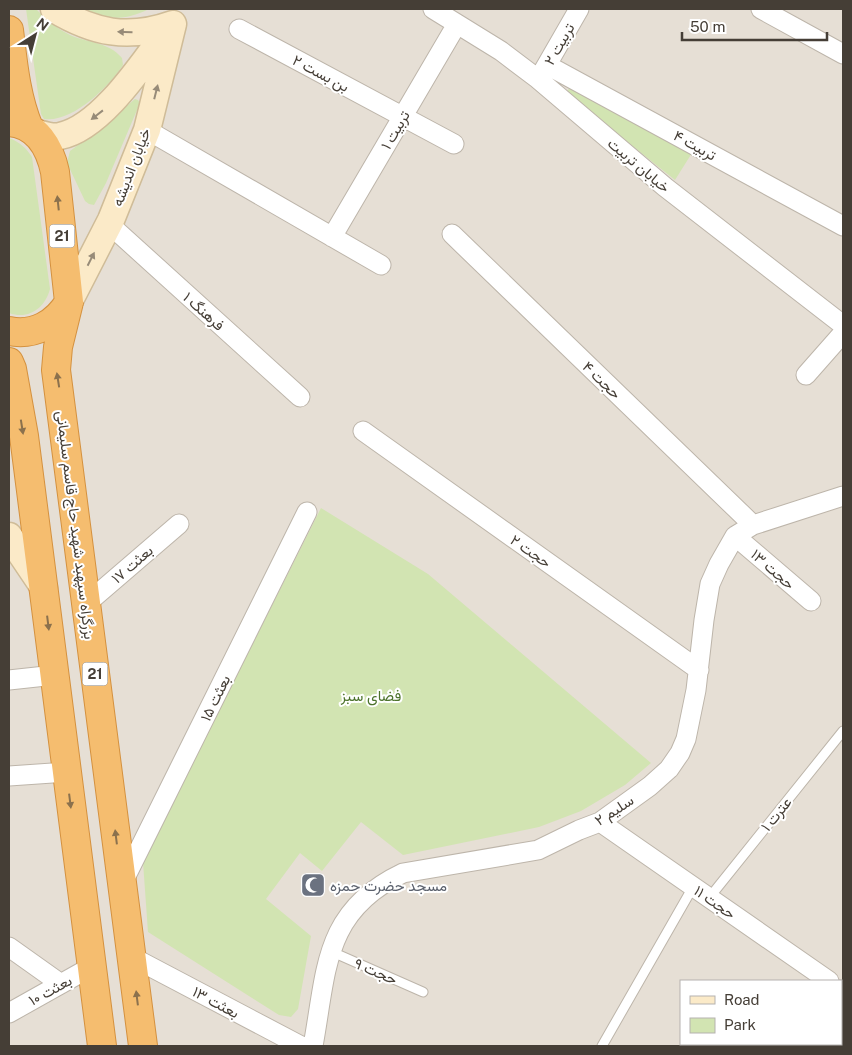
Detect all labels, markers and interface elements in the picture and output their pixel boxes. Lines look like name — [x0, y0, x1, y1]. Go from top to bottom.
north arrow — [10, 10, 60, 60]
scale bar — [682, 10, 827, 42]
text: N — [34, 15, 52, 34]
text: 50 m — [690, 18, 725, 35]
street label: تربیت ۲ — [540, 20, 579, 68]
one-way arrow — [117, 28, 133, 36]
street label: بن بست ۲ — [289, 51, 352, 97]
one-way arrow — [152, 84, 160, 99]
street label: تربیت ۱ — [377, 107, 414, 153]
one-way arrow — [91, 110, 104, 121]
street label: خیابان اندیشه — [108, 125, 155, 209]
street label: تربیت ۴ — [670, 126, 720, 165]
street label: خیابان تربیت — [604, 134, 673, 197]
one-way arrow — [54, 195, 62, 211]
road number: 21 — [50, 225, 74, 248]
one-way arrow — [87, 252, 95, 266]
street label: فرهنگ ۱ — [179, 288, 228, 335]
street label: حجت ۴ — [579, 358, 625, 403]
one-way arrow — [53, 372, 61, 388]
street label: بزرگراه سپهبد شهید حاج قاسم سلیمانی — [51, 410, 98, 641]
one-way arrow — [19, 419, 27, 435]
street label: حجت ۲ — [507, 531, 555, 572]
street label: بعثت ۱۷ — [108, 541, 157, 587]
street label: حجت ۱۳ — [747, 546, 798, 593]
one-way arrow — [44, 615, 52, 631]
road number: 21 — [82, 662, 108, 686]
street label: بعثت ۱۵ — [197, 672, 234, 724]
park label: فضای سبز — [340, 687, 402, 706]
street label: سلیم ۲ — [591, 791, 638, 831]
one-way arrow — [67, 793, 75, 809]
street label: عترت ۱ — [757, 793, 796, 835]
one-way arrow — [112, 828, 120, 844]
mosque icon: مسجد حضرت حمزه — [300, 872, 326, 898]
place label: مسجد حضرت حمزه — [330, 877, 447, 895]
street label: حجت ۱۱ — [690, 882, 739, 923]
street label: حجت ۹ — [352, 954, 400, 989]
street label: بعثت ۱۰ — [25, 971, 75, 1010]
legend — [680, 980, 842, 1045]
street label: بعثت ۱۳ — [189, 983, 242, 1022]
one-way arrow — [133, 990, 141, 1006]
text: Road — [724, 991, 760, 1008]
text: Park — [724, 1016, 756, 1033]

